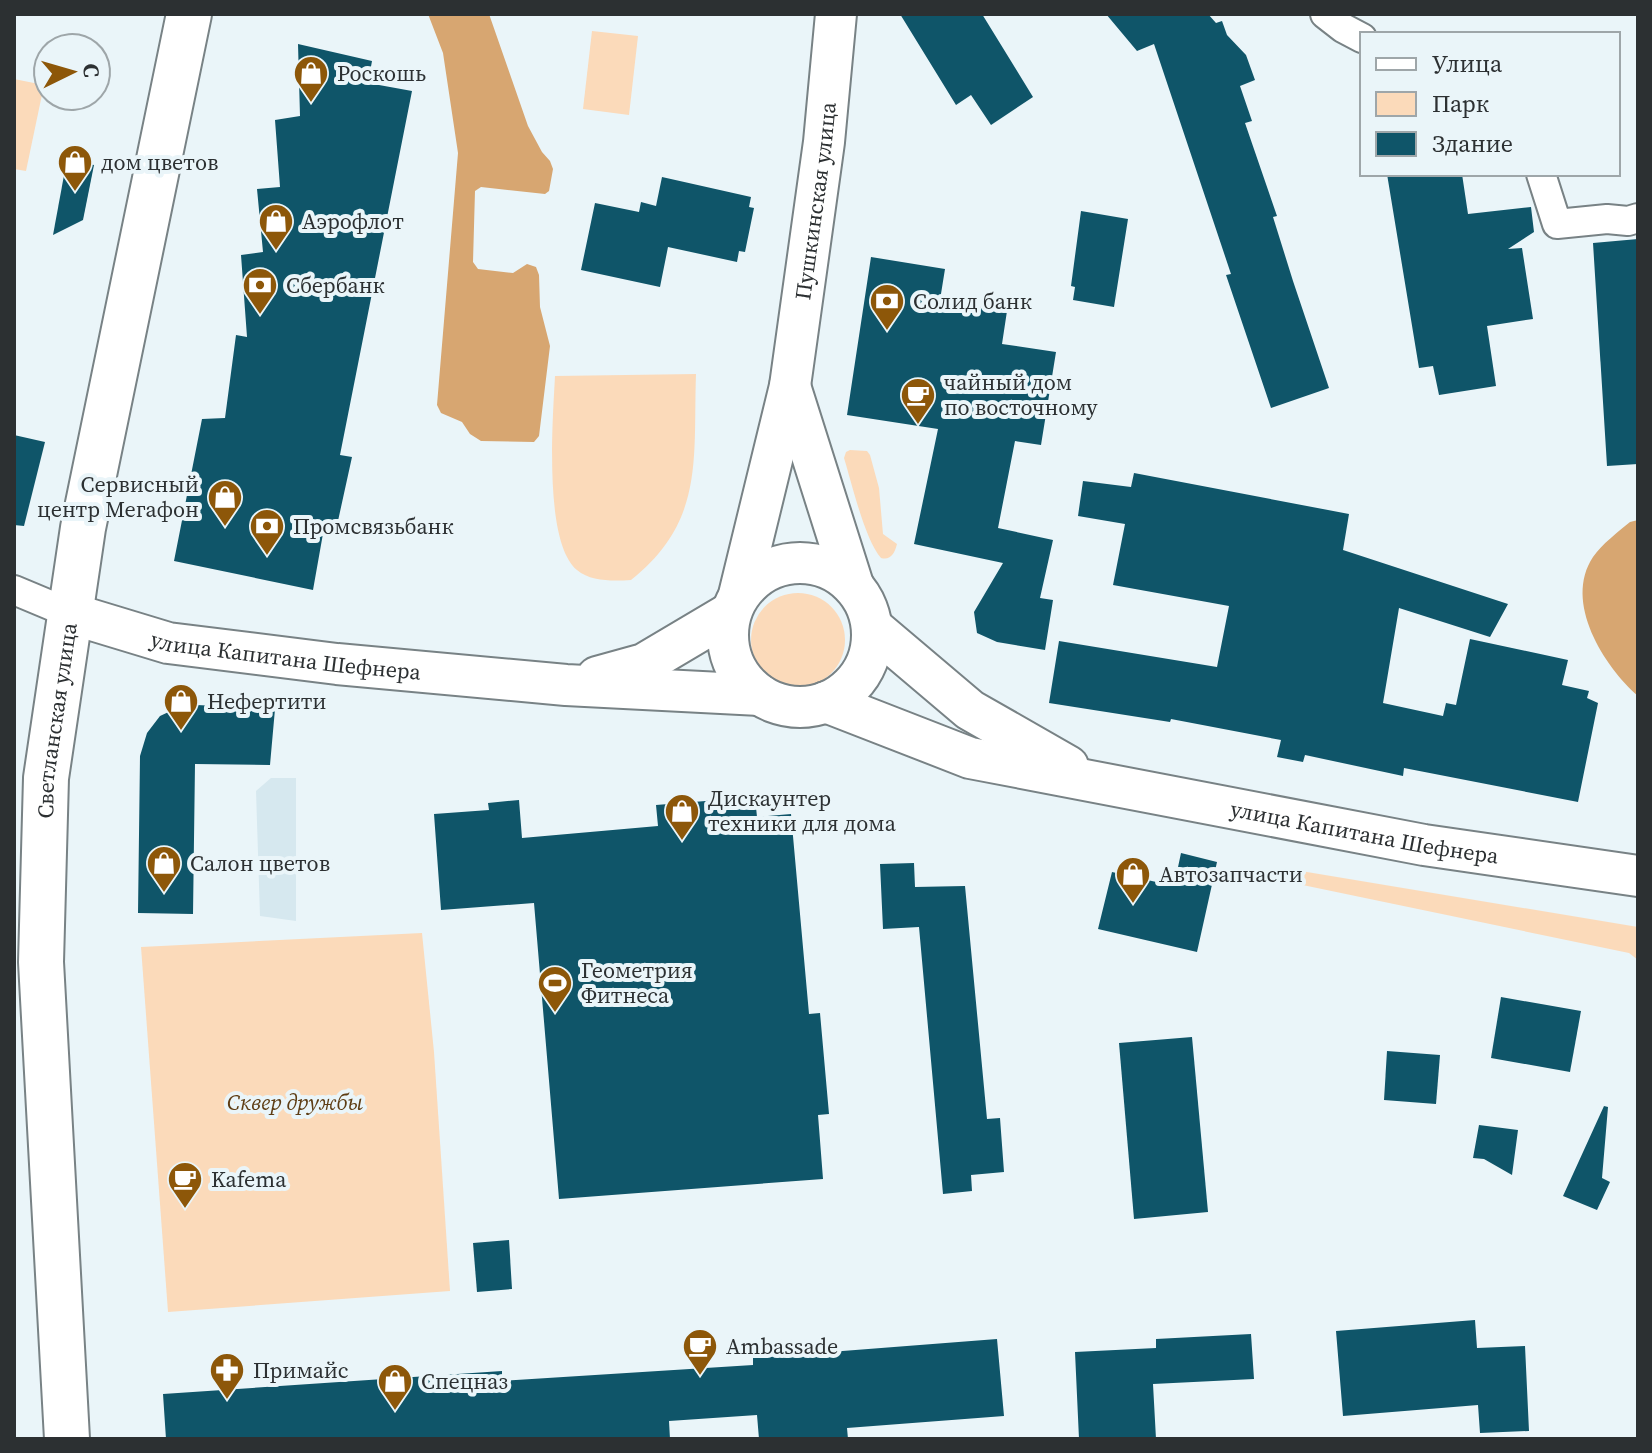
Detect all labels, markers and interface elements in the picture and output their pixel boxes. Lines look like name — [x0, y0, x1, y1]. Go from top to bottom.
north arrow — [32, 32, 112, 112]
legend — [1360, 32, 1620, 176]
text: Улица — [1432, 47, 1503, 80]
shop icon: Роскошь — [292, 54, 330, 104]
place label: Роскошь — [337, 58, 426, 88]
text: С — [76, 62, 107, 79]
text: Парк — [1432, 87, 1489, 120]
street label: Пушкинская улица — [787, 100, 843, 302]
text: Здание — [1432, 127, 1513, 160]
shop icon: дом цветов — [56, 143, 94, 193]
place label: дом цветов — [101, 147, 218, 177]
shop icon: Аэрофлот — [257, 202, 295, 252]
place label: Аэрофлот — [302, 206, 404, 236]
bank icon: Сбербанк — [241, 266, 279, 316]
place label: Сбербанк — [286, 270, 385, 300]
bank icon: Солид банк — [868, 282, 906, 332]
place label: Солид банк — [913, 286, 1032, 316]
place label: чайный дом по восточному — [944, 367, 1098, 422]
cafe icon: чайный дом по восточному — [899, 376, 937, 426]
place label: Сервисный центр Мегафон — [37, 469, 199, 524]
shop icon: Сервисный центр Мегафон — [206, 478, 244, 528]
bank icon: Промсвязьбанк — [248, 507, 286, 557]
place label: Промсвязьбанк — [293, 511, 454, 541]
street label: Светланская улица — [30, 620, 84, 819]
street label: улица Капитана Шефнера — [147, 624, 423, 687]
shop icon: Нефертити — [162, 682, 200, 732]
place label: Нефертити — [207, 686, 327, 716]
place label: Дискаунтер техники для дома — [708, 783, 897, 838]
shop icon: Дискаунтер техники для дома — [663, 792, 701, 842]
street label: улица Капитана Шефнера — [1228, 793, 1501, 871]
shop icon: Салон цветов — [145, 844, 183, 894]
place label: Салон цветов — [190, 848, 330, 878]
shop icon: Автозапчасти — [1114, 855, 1152, 905]
place label: Автозапчасти — [1159, 859, 1303, 889]
place label: Геометрия Фитнеса — [581, 955, 693, 1010]
sports icon: Геометрия Фитнеса — [536, 964, 574, 1014]
park label: Сквер дружбы — [227, 1087, 363, 1117]
cafe icon: Kafema — [166, 1160, 204, 1210]
place label: Kafema — [211, 1164, 287, 1194]
cafe icon: Ambassade — [681, 1327, 719, 1377]
place label: Ambassade — [726, 1331, 838, 1361]
pharmacy icon: Примайс — [208, 1351, 246, 1401]
place label: Примайс — [253, 1355, 349, 1385]
shop icon: Спецназ — [376, 1362, 414, 1412]
place label: Спецназ — [421, 1366, 508, 1396]

